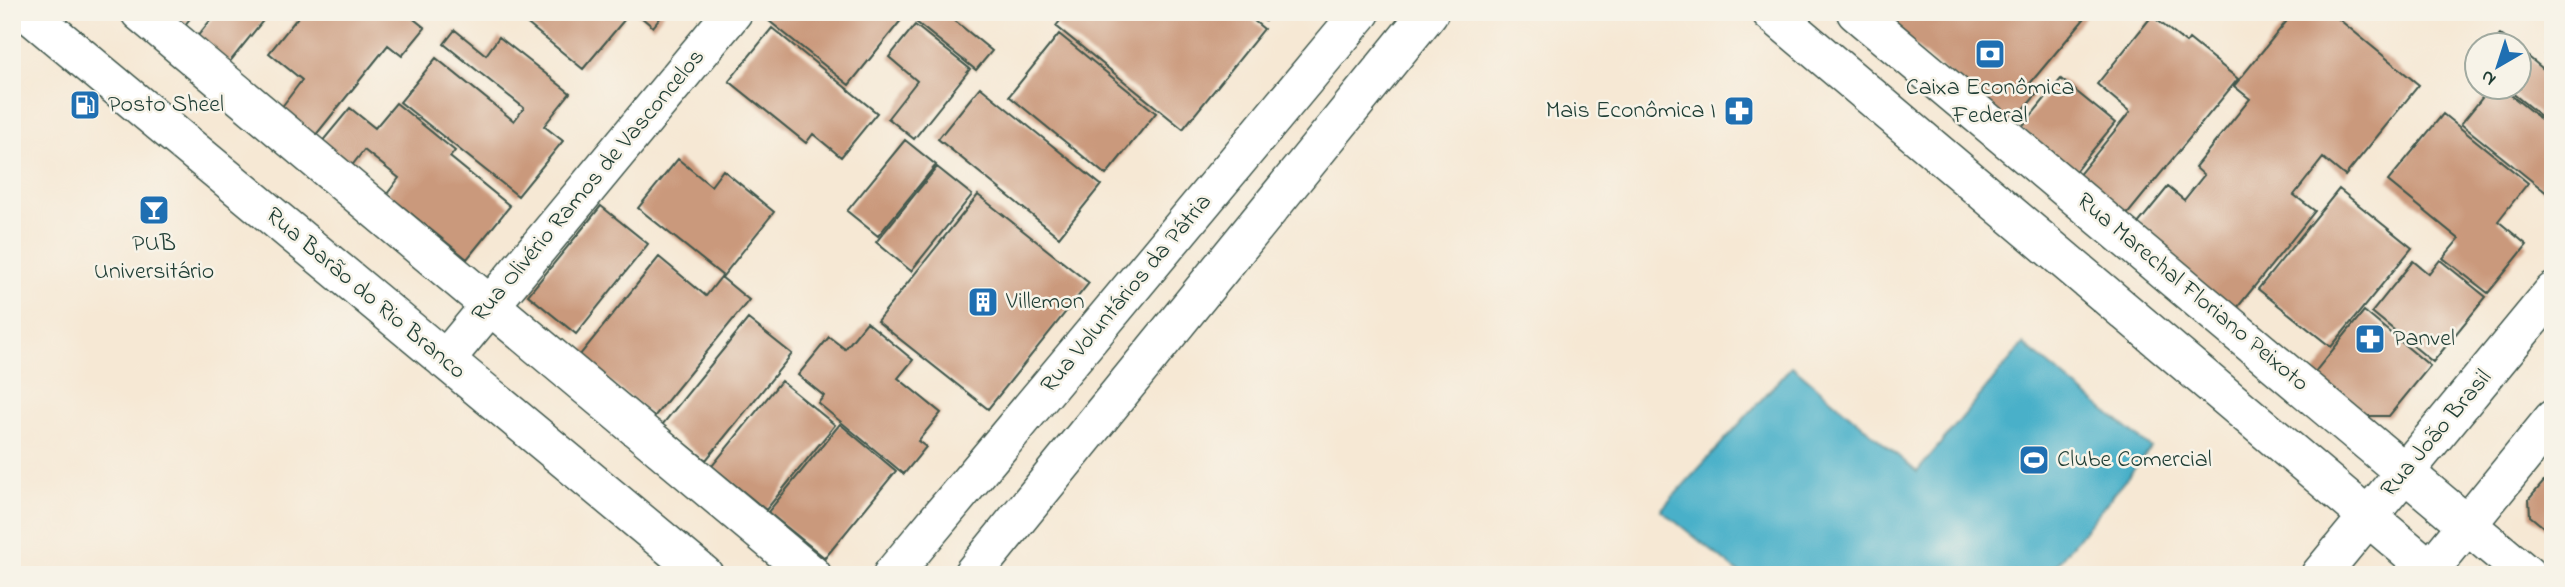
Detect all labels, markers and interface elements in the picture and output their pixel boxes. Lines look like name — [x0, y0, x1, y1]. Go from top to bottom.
north arrow — [2464, 32, 2534, 102]
bank icon: Caixa Econômica Federal — [1973, 37, 2007, 71]
street label: Rua Olivério Ramos de Vasconcelos — [464, 42, 714, 330]
text: N — [2475, 63, 2502, 92]
place label: Caixa Econômica Federal — [1906, 71, 2074, 134]
fuel station icon: Posto Sheel — [68, 88, 102, 122]
place label: Posto Sheel — [108, 88, 224, 123]
place label: Mais Econômica I — [1546, 94, 1716, 129]
pharmacy icon: Mais Econômica I — [1722, 94, 1756, 128]
street label: Rua Marechal Floriano Peixoto — [2068, 185, 2316, 401]
street label: Rua Voluntários da Pátria — [1033, 187, 1221, 401]
bar icon: PUB Universitário — [137, 193, 171, 227]
street label: Rua Barão do Rio Branco — [257, 199, 473, 389]
place label: PUB Universitário — [94, 227, 214, 290]
building icon: Villemon — [966, 285, 1000, 319]
place label: Villemon — [1005, 285, 1085, 320]
pharmacy icon: Panvel — [2353, 322, 2387, 356]
place label: Panvel — [2393, 322, 2455, 357]
street label: Rua João Brasil — [2373, 362, 2501, 506]
sports icon: Clube Comercial — [2017, 443, 2051, 477]
place label: Clube Comercial — [2057, 443, 2212, 478]

